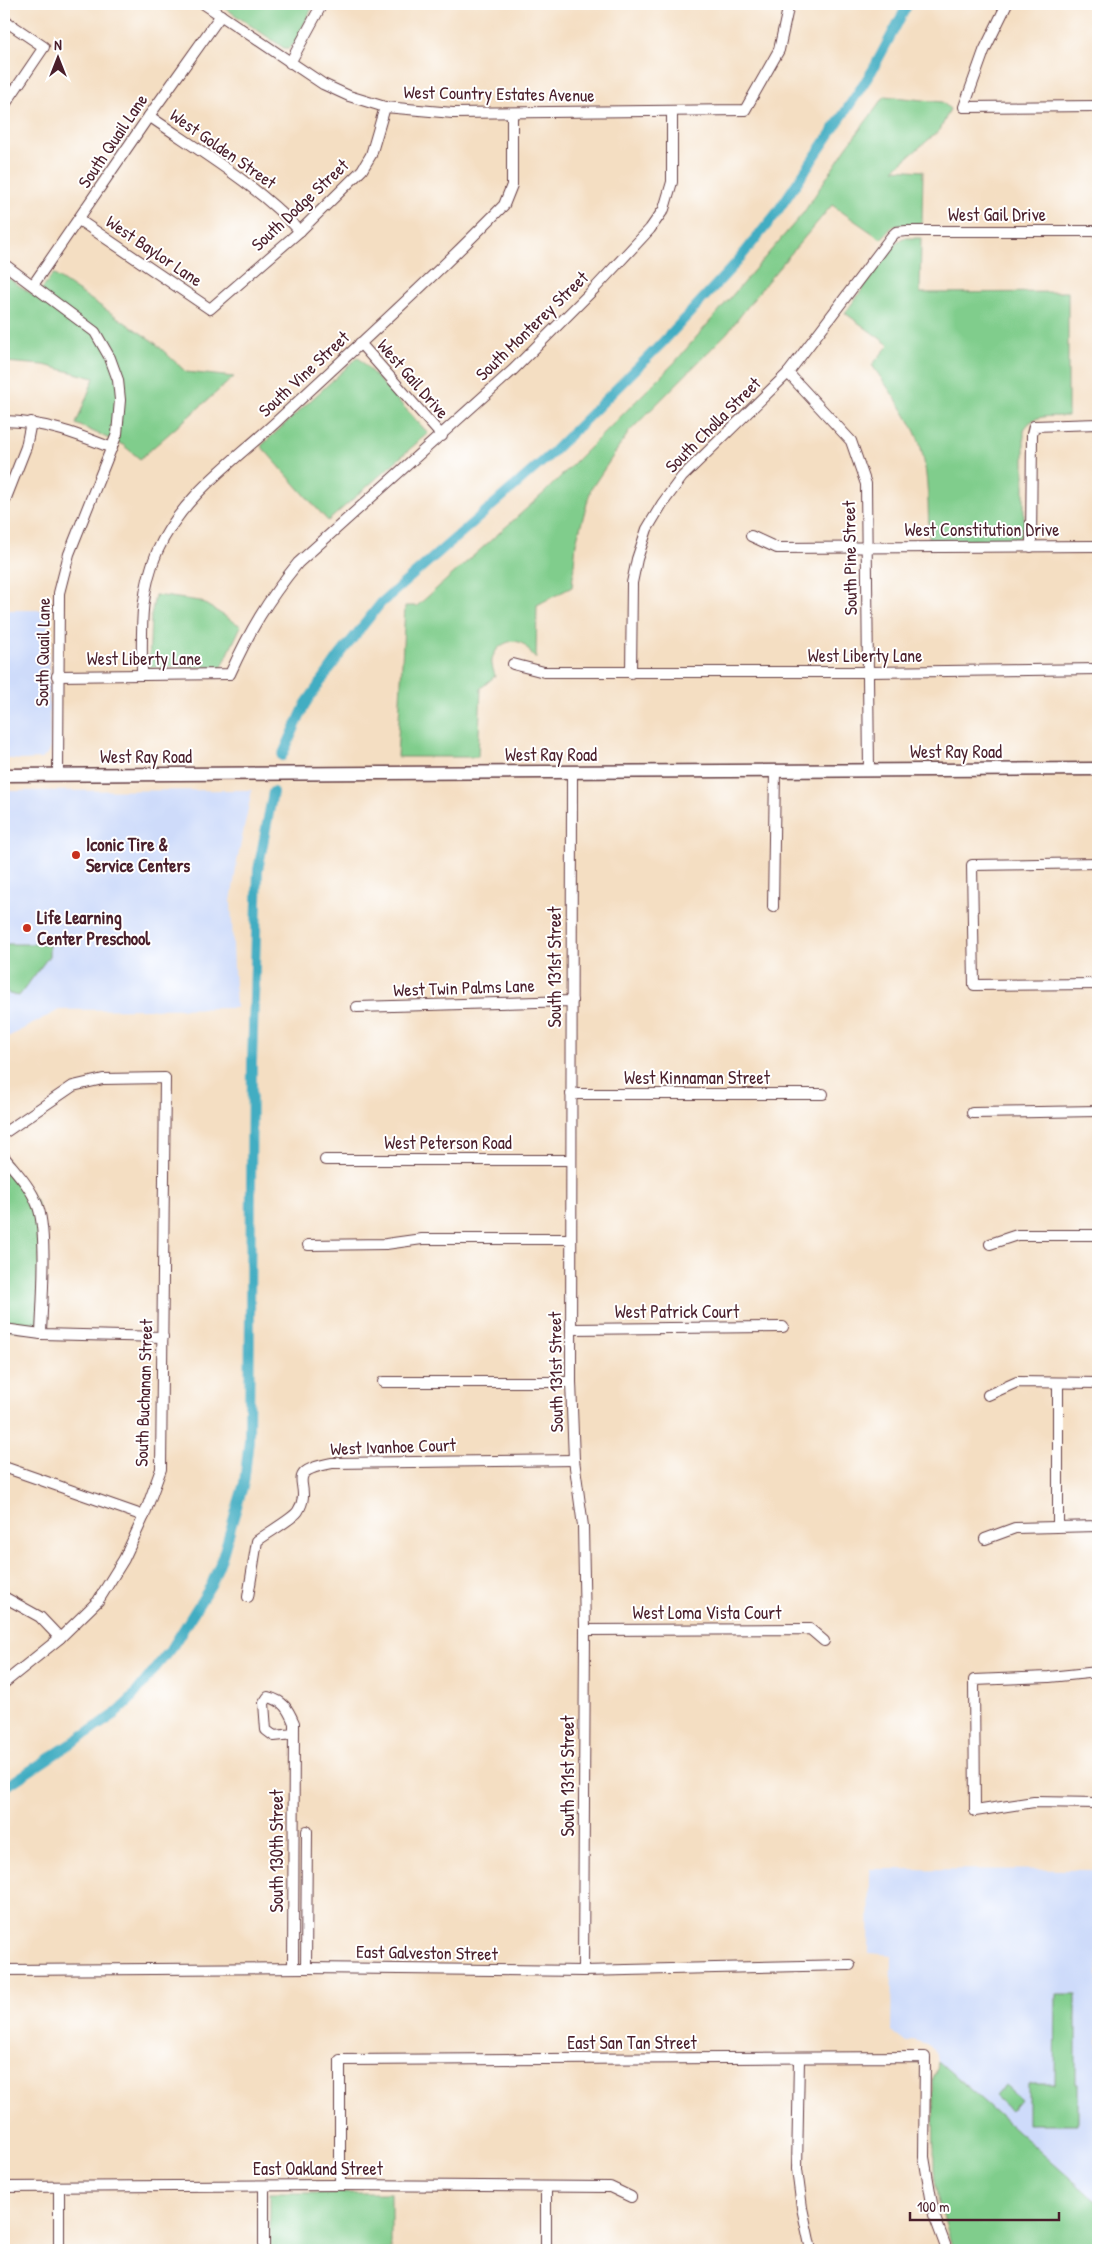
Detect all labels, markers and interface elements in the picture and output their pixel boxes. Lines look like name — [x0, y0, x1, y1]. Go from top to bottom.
north arrow — [32, 32, 82, 82]
text: N — [54, 35, 62, 54]
street label: West Country Estates Avenue — [403, 79, 595, 108]
street label: South Quail Lane — [72, 89, 153, 193]
street label: West Golden Street — [165, 103, 282, 195]
street label: South Dodge Street — [246, 152, 354, 256]
street label: West Gail Drive — [948, 202, 1046, 227]
street label: West Baylor Lane — [101, 209, 207, 292]
street label: South Monterey Street — [470, 265, 594, 386]
street label: South Vine Street — [253, 324, 355, 422]
street label: West Gail Drive — [372, 333, 455, 424]
street label: South Cholla Street — [659, 371, 767, 478]
street label: South Pine Street — [836, 500, 863, 616]
street label: West Constitution Drive — [905, 517, 1059, 542]
street label: South Quail Lane — [29, 597, 56, 707]
street label: West Liberty Lane — [808, 643, 922, 668]
street label: West Liberty Lane — [87, 646, 201, 671]
street label: West Ray Road — [910, 739, 1002, 764]
street label: West Ray Road — [505, 742, 597, 767]
street label: West Ray Road — [100, 744, 192, 769]
place label: Iconic Tire & Service Centers — [86, 832, 190, 878]
marker: Iconic Tire & Service Centers — [70, 849, 82, 861]
place label: Life Learning Center Preschool — [37, 905, 151, 951]
street label: South 131st Street — [542, 906, 567, 1027]
marker: Life Learning Center Preschool — [21, 922, 33, 934]
street label: West Twin Palms Lane — [393, 973, 535, 1002]
street label: West Kinnaman Street — [624, 1065, 771, 1090]
street label: West Peterson Road — [384, 1130, 512, 1155]
street label: West Patrick Court — [615, 1299, 740, 1324]
street label: South 131st Street — [542, 1311, 569, 1433]
street label: South Buchanan Street — [128, 1318, 159, 1467]
street label: West Ivanhoe Court — [330, 1432, 457, 1461]
street label: West Loma Vista Court — [633, 1600, 782, 1625]
street label: South 131st Street — [555, 1715, 580, 1836]
street label: South 130th Street — [264, 1789, 289, 1913]
street label: East Galveston Street — [356, 1939, 499, 1966]
street label: East San Tan Street — [567, 2030, 698, 2055]
street label: East Oakland Street — [253, 2156, 384, 2181]
scale bar — [910, 2189, 1058, 2221]
text: 100 m — [917, 2196, 950, 2217]

